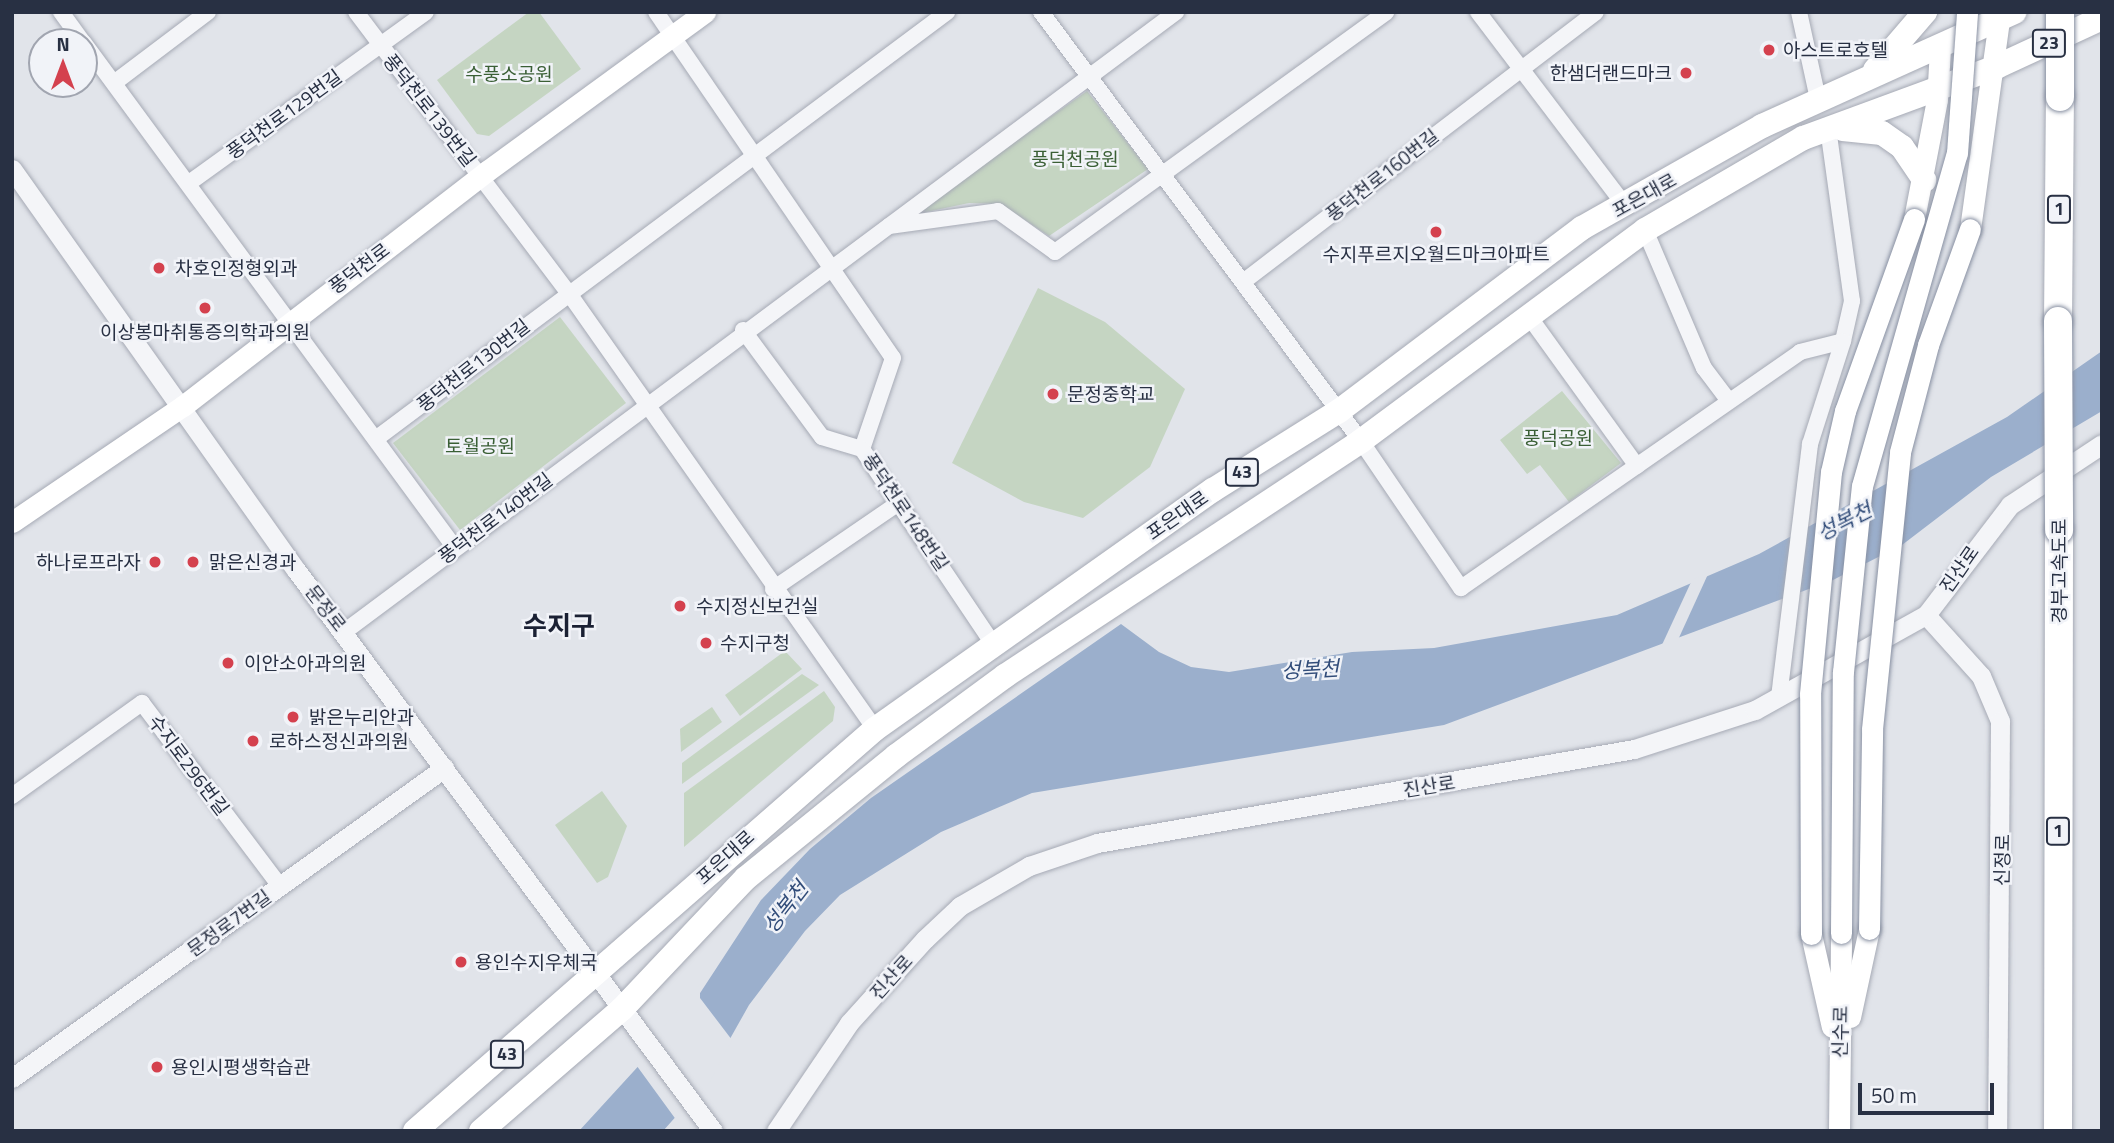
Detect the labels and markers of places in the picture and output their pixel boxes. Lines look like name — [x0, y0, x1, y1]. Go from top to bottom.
place label: 아스트로호텔 — [1783, 39, 1888, 61]
marker: 아스트로호텔 — [1761, 42, 1777, 58]
place label: 한샘더랜드마크 — [1550, 62, 1672, 84]
marker: 한샘더랜드마크 — [1678, 65, 1694, 81]
marker: 수지푸르지오월드마크아파트 — [1428, 224, 1444, 240]
place label: 수지푸르지오월드마크아파트 — [1322, 243, 1550, 265]
place label: 차호인정형외과 — [175, 257, 297, 279]
marker: 차호인정형외과 — [149, 258, 169, 278]
marker: 이상봉마취통증의학과의원 — [195, 298, 215, 318]
place label: 이상봉마취통증의학과의원 — [100, 321, 310, 343]
place label: 문정중학교 — [1067, 383, 1154, 405]
marker: 문정중학교 — [1045, 386, 1061, 402]
place label: 하나로프라자 — [36, 551, 141, 573]
place label: 맑은신경과 — [209, 551, 296, 573]
marker: 맑은신경과 — [183, 552, 203, 572]
marker: 하나로프라자 — [147, 554, 163, 570]
place label: 수지정신보건실 — [696, 595, 818, 617]
marker: 수지정신보건실 — [670, 596, 690, 616]
place label: 수지구청 — [720, 632, 790, 654]
marker: 수지구청 — [698, 635, 714, 651]
place label: 이안소아과의원 — [244, 652, 366, 674]
marker: 이안소아과의원 — [218, 653, 238, 673]
place label: 밝은누리안과 — [309, 706, 414, 728]
marker: 밝은누리안과 — [283, 707, 303, 727]
place label: 로하스정신과의원 — [269, 730, 409, 752]
marker: 로하스정신과의원 — [243, 731, 263, 751]
place label: 용인수지우체국 — [475, 951, 597, 973]
marker: 용인수지우체국 — [453, 954, 469, 970]
place label: 용인시평생학습관 — [171, 1056, 311, 1078]
marker: 용인시평생학습관 — [149, 1059, 165, 1075]

